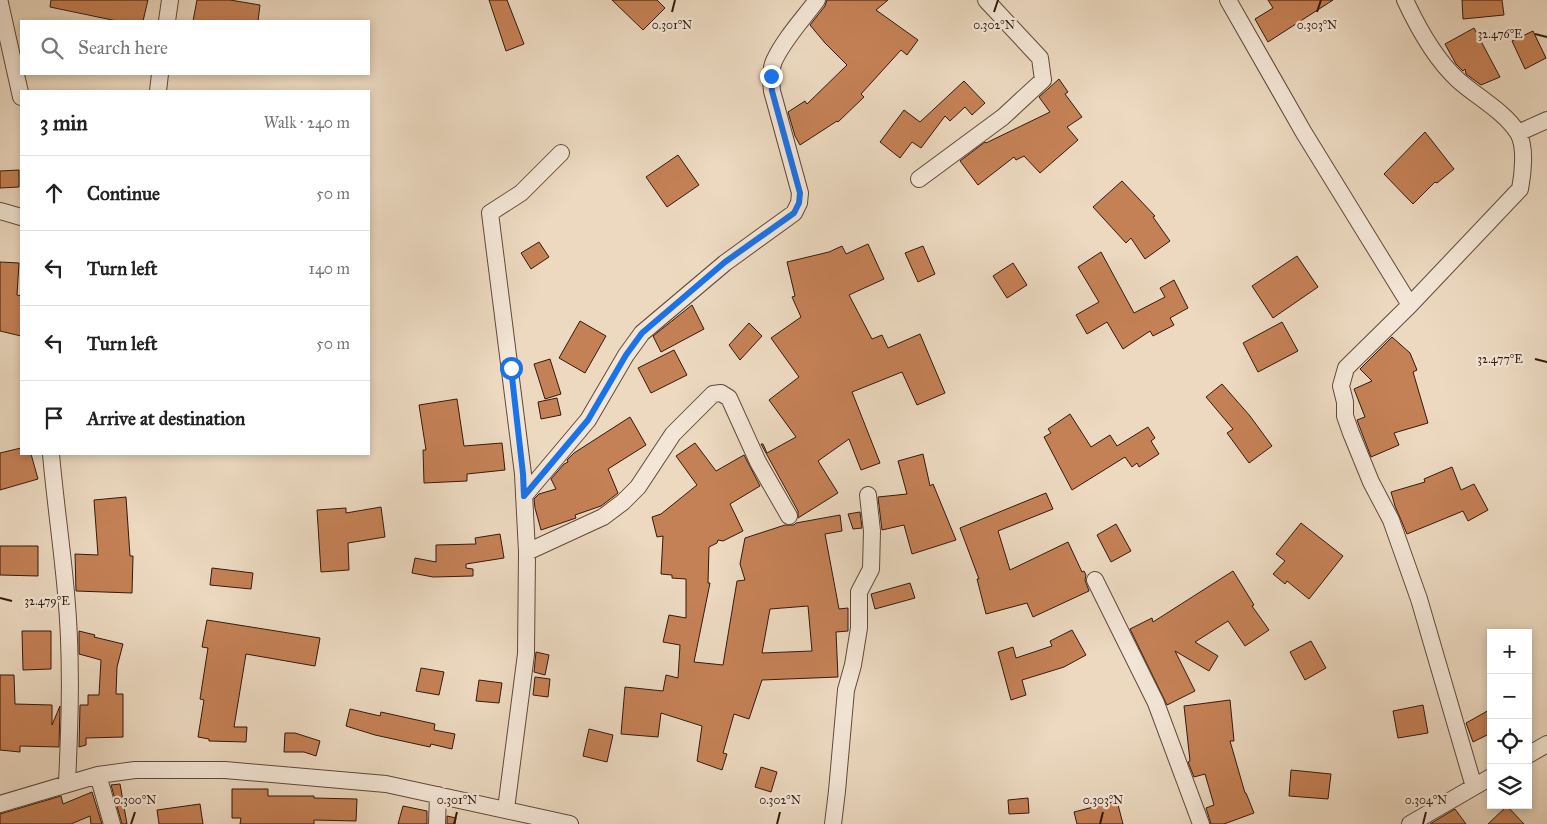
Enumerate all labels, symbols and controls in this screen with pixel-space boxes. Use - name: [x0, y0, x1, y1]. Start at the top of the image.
- text: 0.301°N: [652, 18, 692, 32]
- text: 0.302°N: [973, 18, 1015, 32]
- text: 0.303°N: [1297, 18, 1337, 32]
- search box: [20, 20, 370, 75]
- text: 32.476°E: [1477, 27, 1523, 41]
- icon: search: [38, 34, 66, 62]
- text: Search here: [78, 36, 168, 59]
- route end: [760, 65, 783, 88]
- text: 3 min: [40, 110, 88, 136]
- text: Walk · 240 m: [264, 113, 350, 132]
- icon: ahead: [40, 179, 68, 207]
- text: Continue: [87, 182, 160, 205]
- text: 50 m: [316, 184, 350, 203]
- icon: left: [40, 254, 68, 282]
- text: Turn left: [87, 257, 157, 280]
- text: 140 m: [309, 259, 350, 278]
- icon: left: [40, 329, 68, 357]
- text: Turn left: [87, 332, 157, 355]
- text: 50 m: [316, 334, 350, 353]
- text: 32.477°E: [1477, 352, 1523, 366]
- route start: [500, 357, 523, 380]
- icon: arrive: [40, 404, 68, 432]
- text: Arrive at destination: [87, 407, 245, 430]
- text: 32.479°E: [24, 594, 70, 608]
- map controls: [1487, 629, 1532, 809]
- button: +: [1487, 629, 1532, 674]
- button: −: [1487, 674, 1532, 719]
- button: locate: [1487, 719, 1532, 764]
- button: layers: [1487, 764, 1532, 809]
- text: 0.300°N: [114, 793, 156, 807]
- text: 0.301°N: [437, 793, 477, 807]
- text: 0.302°N: [759, 793, 801, 807]
- text: 0.303°N: [1083, 793, 1123, 807]
- text: 0.304°N: [1405, 793, 1447, 807]

